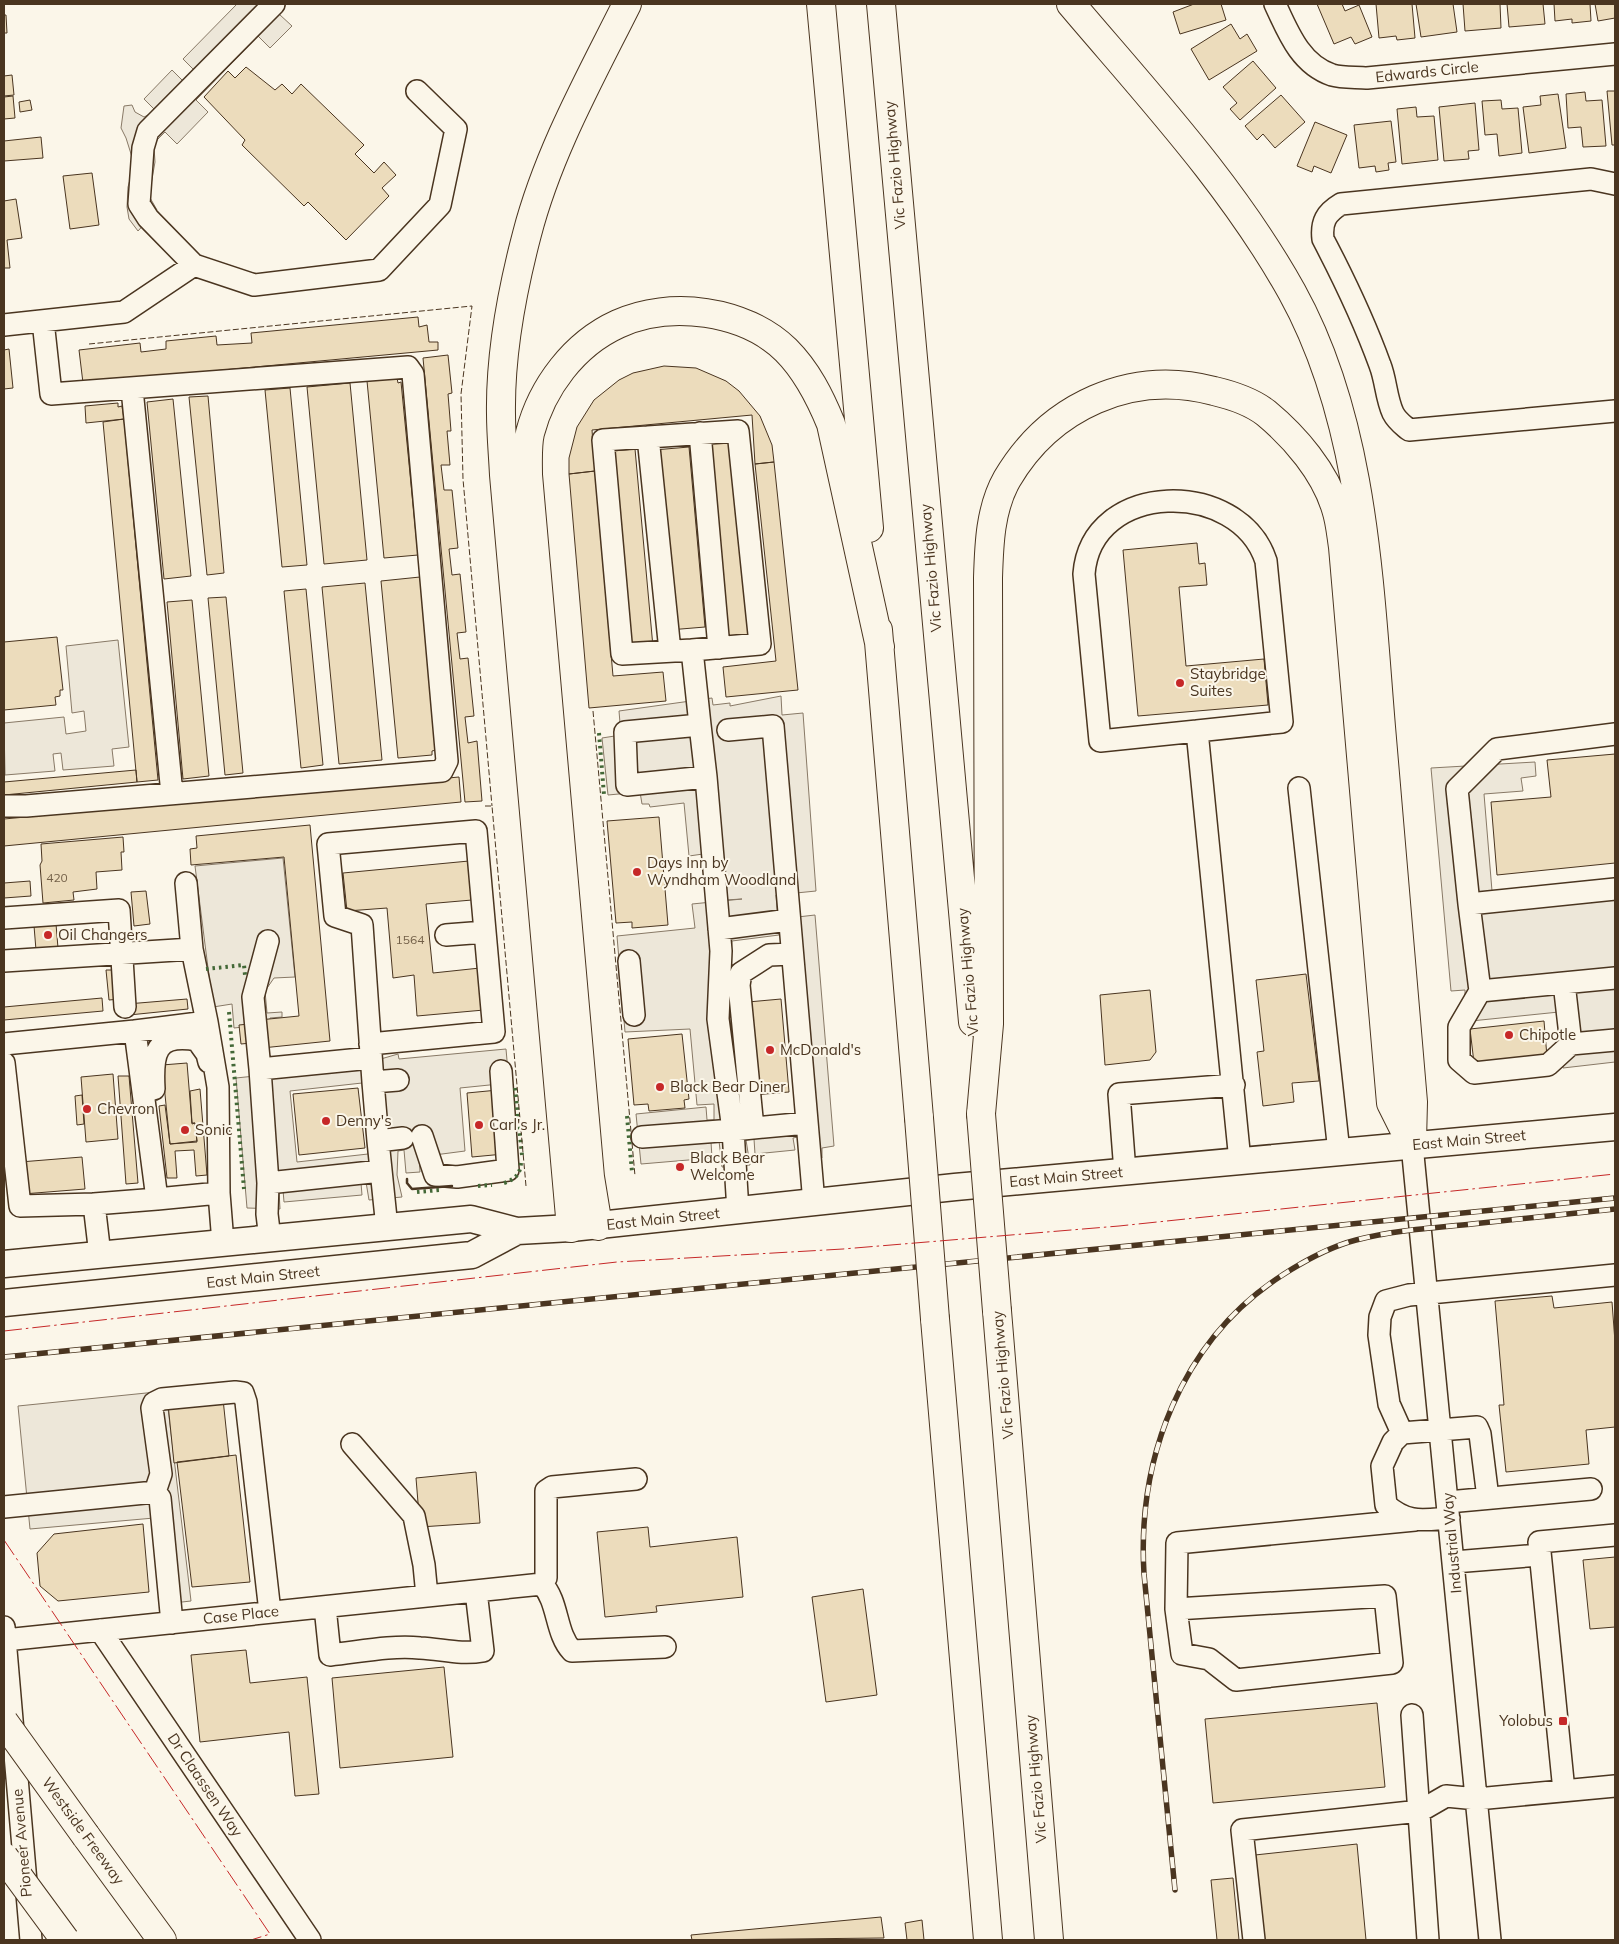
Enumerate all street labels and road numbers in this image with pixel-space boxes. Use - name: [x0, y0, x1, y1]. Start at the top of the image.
- street label: Edwards Circle: [1374, 57, 1480, 86]
- street label: Vic Fazio Highway: [879, 100, 910, 230]
- street label: Vic Fazio Highway: [915, 503, 946, 633]
- street label: Vic Fazio Highway: [952, 907, 983, 1037]
- street label: East Main Street: [1411, 1125, 1527, 1154]
- street label: East Main Street: [1008, 1162, 1124, 1191]
- street label: East Main Street: [605, 1203, 721, 1234]
- street label: East Main Street: [205, 1261, 321, 1292]
- street label: Vic Fazio Highway: [987, 1310, 1018, 1440]
- street label: Industrial Way: [1438, 1492, 1465, 1594]
- street label: Case Place: [202, 1601, 280, 1628]
- street label: Vic Fazio Highway: [1020, 1714, 1051, 1844]
- street label: Dr Claassen Way: [164, 1729, 247, 1840]
- street label: Westside Freeway: [38, 1773, 129, 1888]
- street label: Pioneer Avenue: [7, 1788, 36, 1898]

